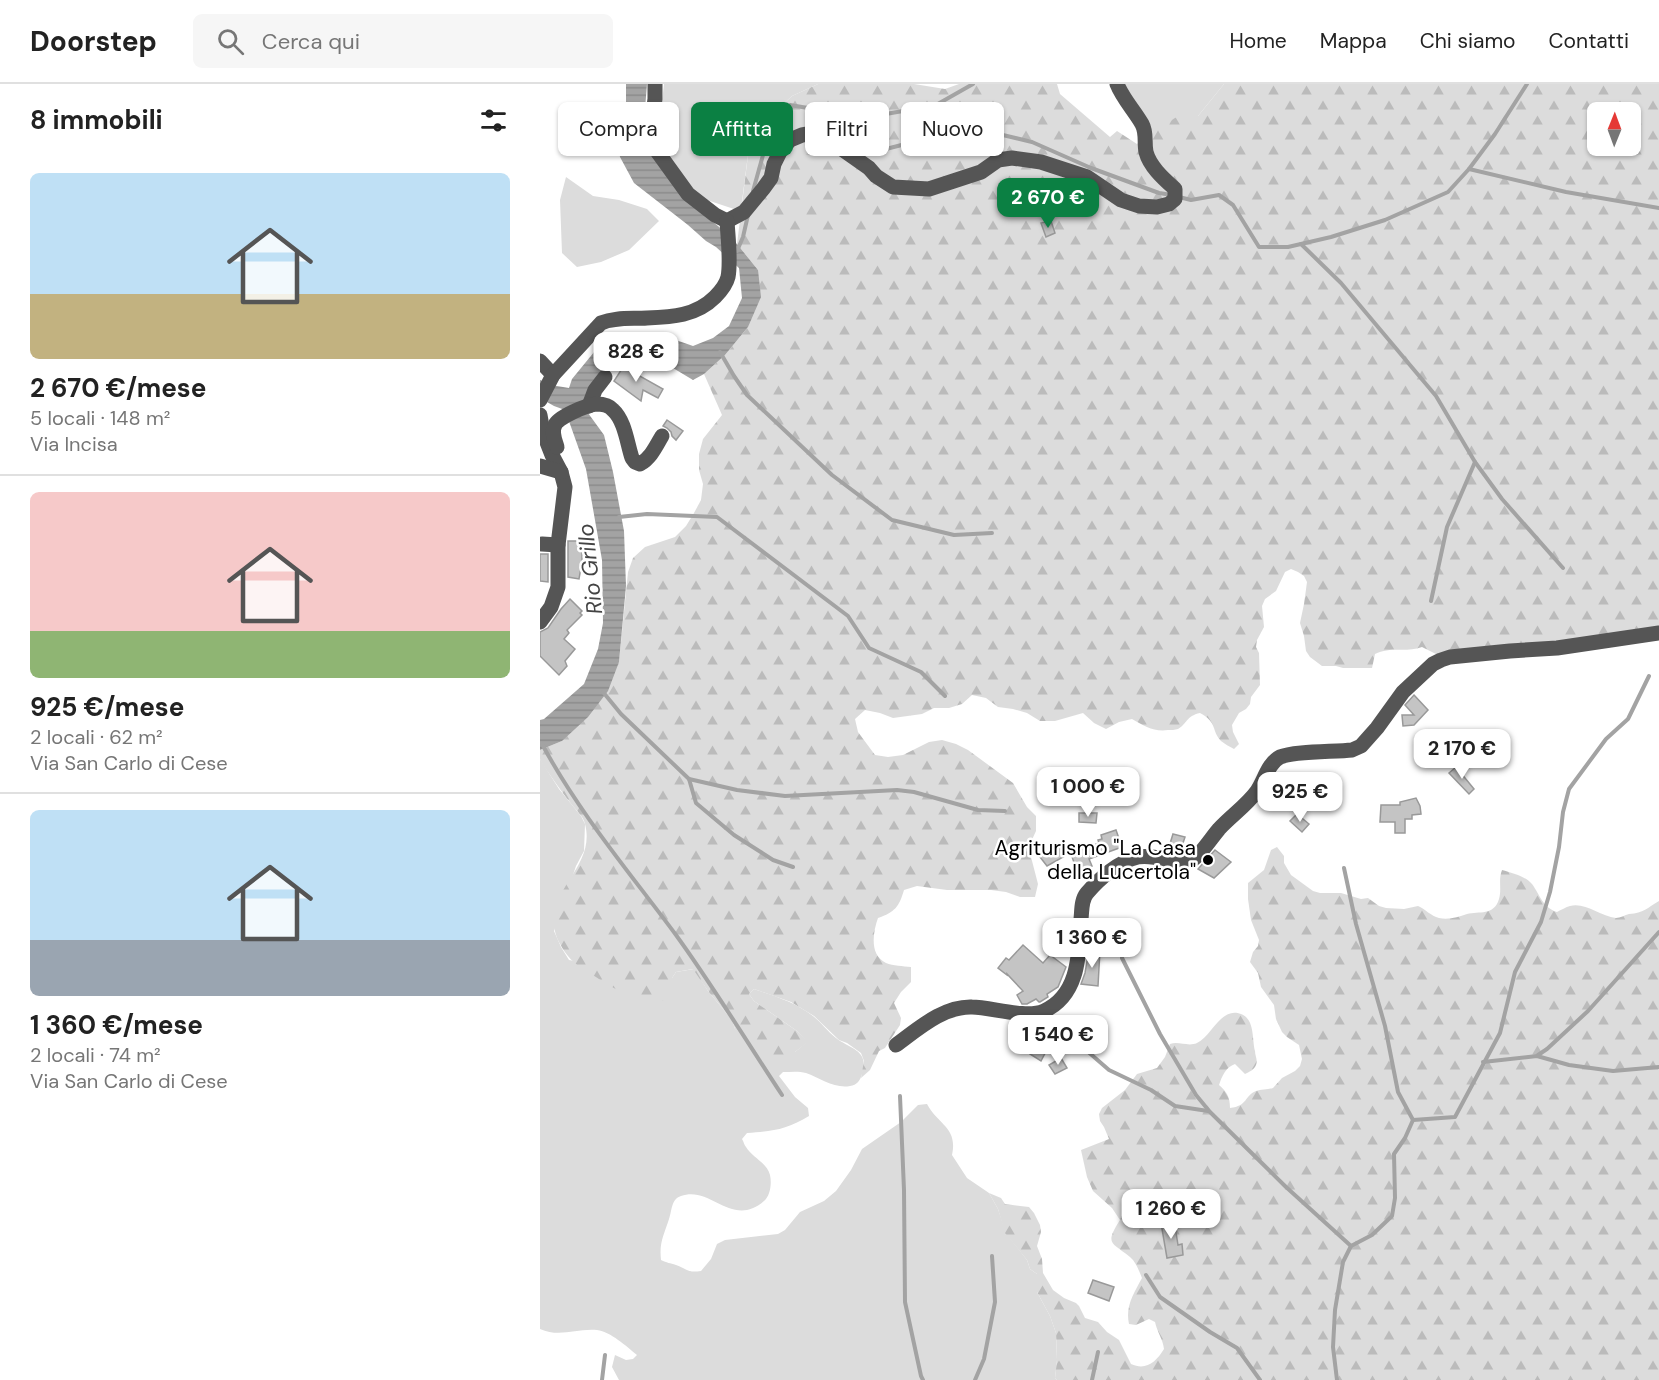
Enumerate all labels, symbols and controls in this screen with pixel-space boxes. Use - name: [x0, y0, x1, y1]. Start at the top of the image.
- search box: [193, 14, 613, 68]
- text: Doorstep: [30, 23, 157, 60]
- icon: search: [214, 25, 247, 58]
- text: Cerca qui: [262, 27, 360, 56]
- text: Home: [1229, 27, 1287, 55]
- text: Mappa: [1320, 27, 1387, 55]
- text: Chi siamo: [1420, 27, 1516, 55]
- text: Contatti: [1549, 27, 1629, 55]
- chip: Compra: [558, 102, 679, 156]
- chip: Affitta: [691, 102, 793, 156]
- chip: Filtri: [805, 102, 889, 156]
- chip: Nuovo: [901, 102, 1004, 156]
- north arrow: [1587, 102, 1641, 156]
- map controls: [1587, 102, 1641, 156]
- text: 8 immobili: [30, 103, 163, 137]
- icon: filters: [477, 104, 510, 137]
- pin: 2 670 €: [993, 178, 1103, 229]
- text: 2 670 €: [1011, 184, 1085, 210]
- icon: home: [216, 212, 324, 320]
- pin: 828 €: [594, 332, 678, 383]
- text: 828 €: [607, 338, 665, 364]
- text: 2 670 €/mese: [30, 371, 206, 405]
- text: 5 locali · 148 m²: [30, 405, 170, 431]
- text: Via Incisa: [30, 431, 118, 457]
- water label: Rio Grillo: [571, 522, 609, 616]
- icon: home: [216, 531, 324, 639]
- text: 925 €/mese: [30, 690, 184, 724]
- text: 2 locali · 62 m²: [30, 724, 163, 750]
- pin: 2 170 €: [1407, 729, 1517, 780]
- text: 2 170 €: [1428, 735, 1496, 761]
- text: Via San Carlo di Cese: [30, 750, 228, 776]
- pin: 1 000 €: [1033, 767, 1143, 818]
- pin: 925 €: [1258, 772, 1342, 823]
- text: 1 000 €: [1051, 773, 1125, 799]
- text: 925 €: [1271, 778, 1329, 804]
- place label: Agriturismo "La Casa della Lucertola": [995, 834, 1196, 886]
- icon: home: [216, 849, 324, 957]
- marker: Agriturismo "La Casa della Lucertola": [1201, 853, 1215, 867]
- pin: 1 360 €: [1037, 918, 1147, 969]
- text: 1 360 €: [1056, 924, 1128, 950]
- text: 1 360 €/mese: [30, 1008, 203, 1042]
- pin: 1 540 €: [1003, 1015, 1113, 1066]
- text: 1 540 €: [1022, 1021, 1094, 1047]
- text: 2 locali · 74 m²: [30, 1042, 161, 1068]
- text: Via San Carlo di Cese: [30, 1068, 228, 1094]
- pin: 1 260 €: [1116, 1189, 1226, 1240]
- text: 1 260 €: [1136, 1195, 1206, 1221]

